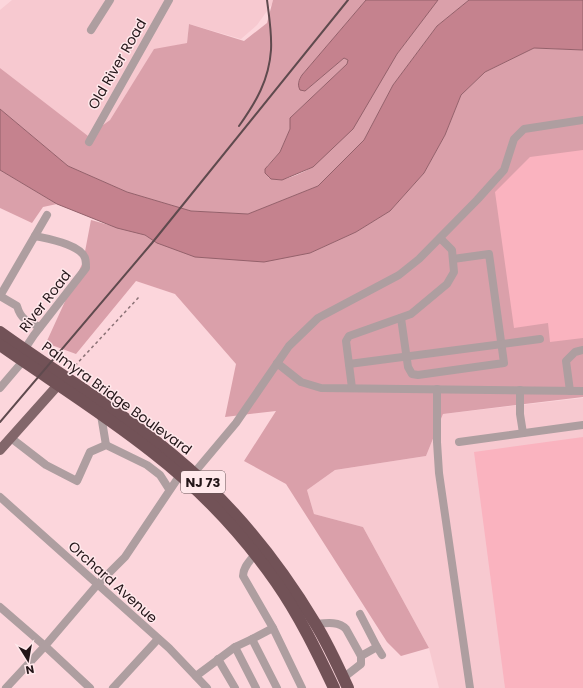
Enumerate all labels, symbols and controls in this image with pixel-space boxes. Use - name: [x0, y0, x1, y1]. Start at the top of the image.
- street label: Old River Road: [83, 15, 151, 113]
- street label: River Road: [14, 266, 76, 336]
- street label: Palmyra Bridge Boulevard: [38, 337, 196, 459]
- road number: NJ 73: [181, 471, 225, 493]
- street label: Orchard Avenue: [64, 536, 162, 628]
- north arrow: [8, 640, 48, 680]
- text: N: [24, 661, 35, 678]

